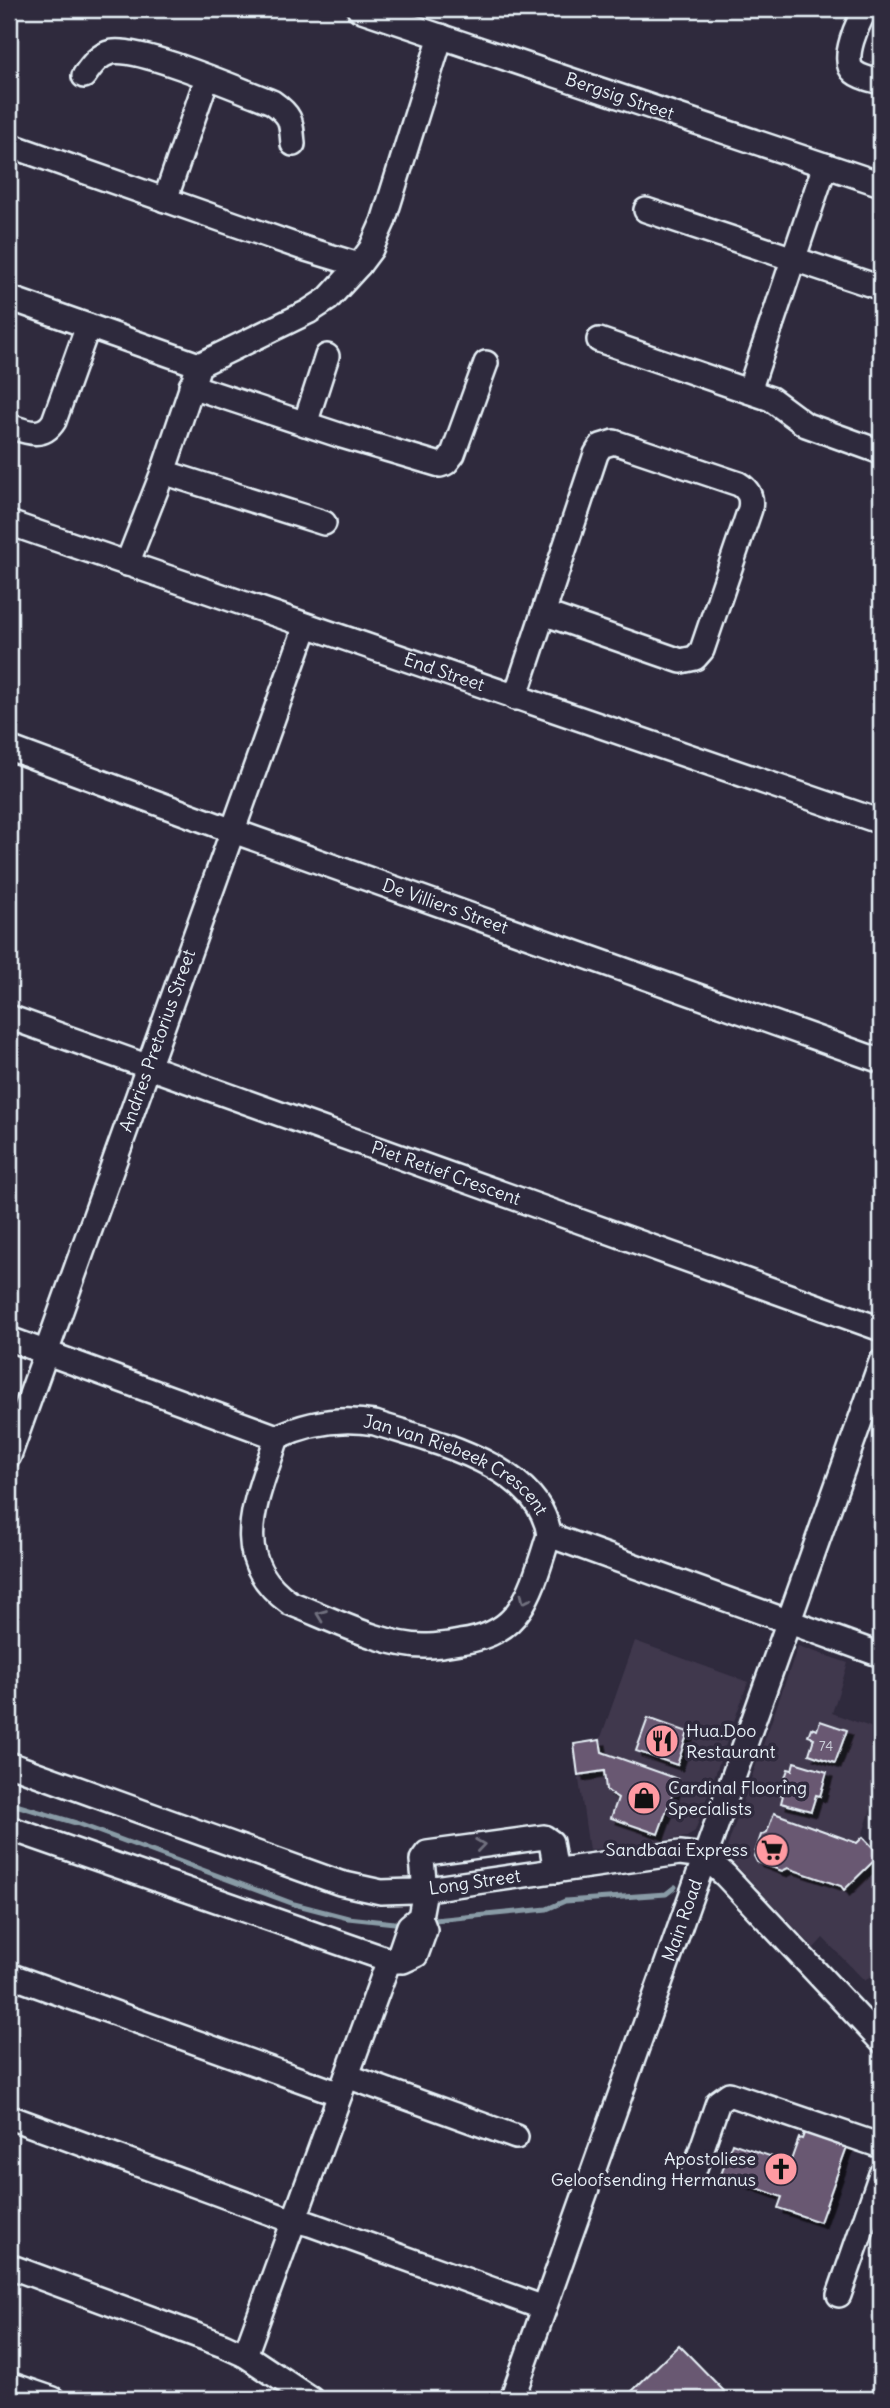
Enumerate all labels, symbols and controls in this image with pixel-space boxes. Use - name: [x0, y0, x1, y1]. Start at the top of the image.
- street label: Bergsig Street: [562, 67, 677, 125]
- street label: End Street: [401, 647, 488, 696]
- street label: De Villiers Street: [379, 873, 511, 939]
- street label: Andries Pretorius Street: [114, 946, 200, 1135]
- street label: Piet Retief Crescent: [368, 1136, 524, 1210]
- street label: Jan van Riebeek Crescent: [362, 1409, 553, 1519]
- one-way arrow: [519, 1592, 533, 1604]
- one-way arrow: [315, 1609, 327, 1623]
- place label: Hua.Doo Restaurant: [686, 1719, 775, 1763]
- restaurant icon: Hua.Doo Restaurant: [643, 1722, 681, 1760]
- house number: 74: [819, 1737, 833, 1755]
- place label: Cardinal Flooring Specialists: [668, 1776, 807, 1820]
- shop icon: Cardinal Flooring Specialists: [625, 1779, 663, 1817]
- supermarket icon: Sandbaai Express: [753, 1831, 791, 1869]
- one-way arrow: [474, 1838, 486, 1853]
- place label: Sandbaai Express: [606, 1838, 748, 1861]
- street label: Long Street: [427, 1864, 522, 1900]
- street label: Main Road: [657, 1876, 707, 1965]
- place label: Apostoliese Geloofsending Hermanus: [551, 2147, 756, 2191]
- church icon: Apostoliese Geloofsending Hermanus: [762, 2150, 800, 2188]

